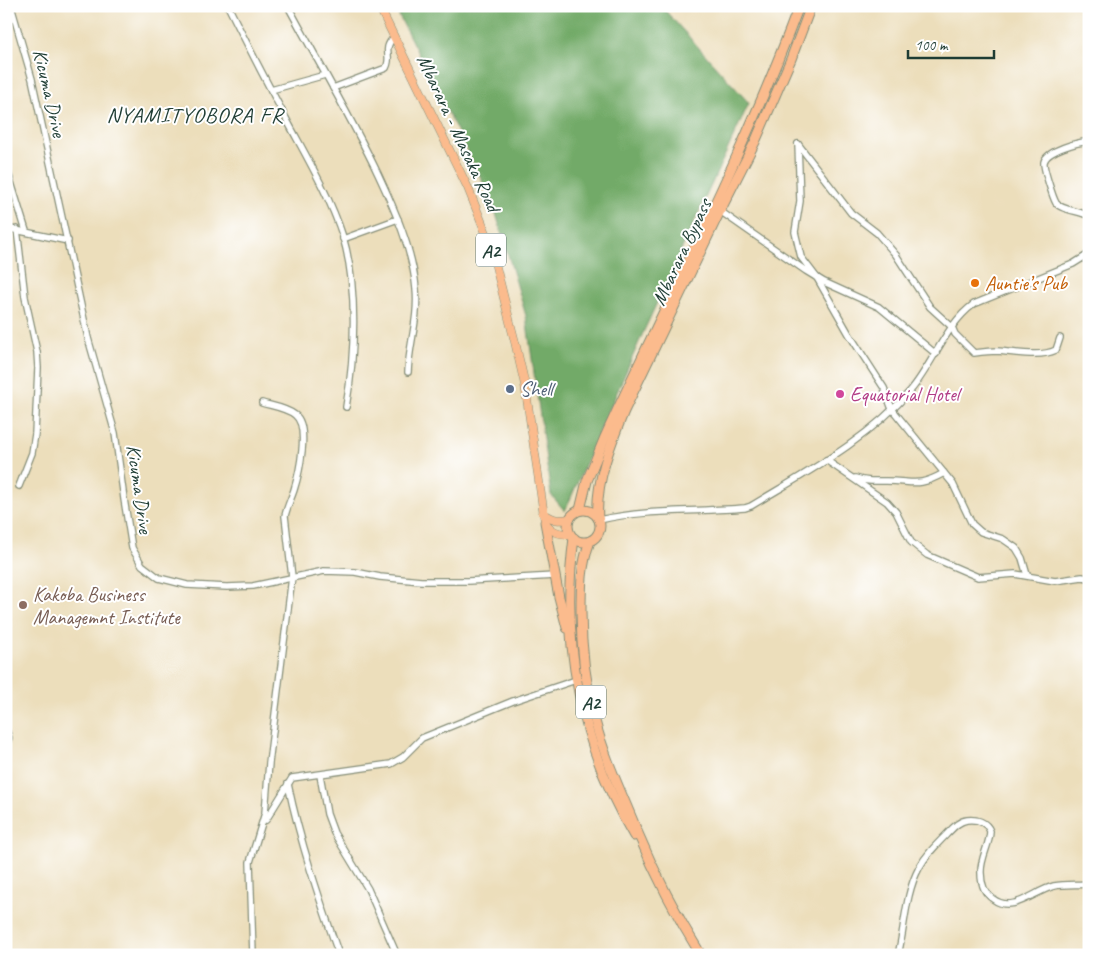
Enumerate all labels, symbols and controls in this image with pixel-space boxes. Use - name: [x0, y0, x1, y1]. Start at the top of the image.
- scale bar: [908, 28, 994, 60]
- text: 100 m: [915, 36, 949, 55]
- street label: Kicuma Drive: [27, 47, 72, 141]
- street label: Mbarara - Masaka Road: [411, 51, 507, 219]
- district label: NYAMITYOBORA FR: [107, 101, 286, 129]
- street label: Mbarara Bypass: [646, 193, 718, 309]
- road number: A2: [476, 234, 506, 266]
- place label: Auntie’s Pub: [985, 271, 1068, 296]
- marker: Auntie’s Pub: [969, 277, 981, 289]
- place label: Shell: [520, 377, 556, 402]
- place label: Equatorial Hotel: [850, 382, 963, 407]
- marker: Shell: [504, 383, 516, 395]
- marker: Equatorial Hotel: [834, 388, 846, 400]
- street label: Kicuma Drive: [121, 443, 158, 537]
- place label: Kakoba Business Managemnt Institute: [33, 582, 181, 630]
- marker: Kakoba Business Managemnt Institute: [17, 599, 29, 611]
- road number: A2: [576, 686, 606, 719]

